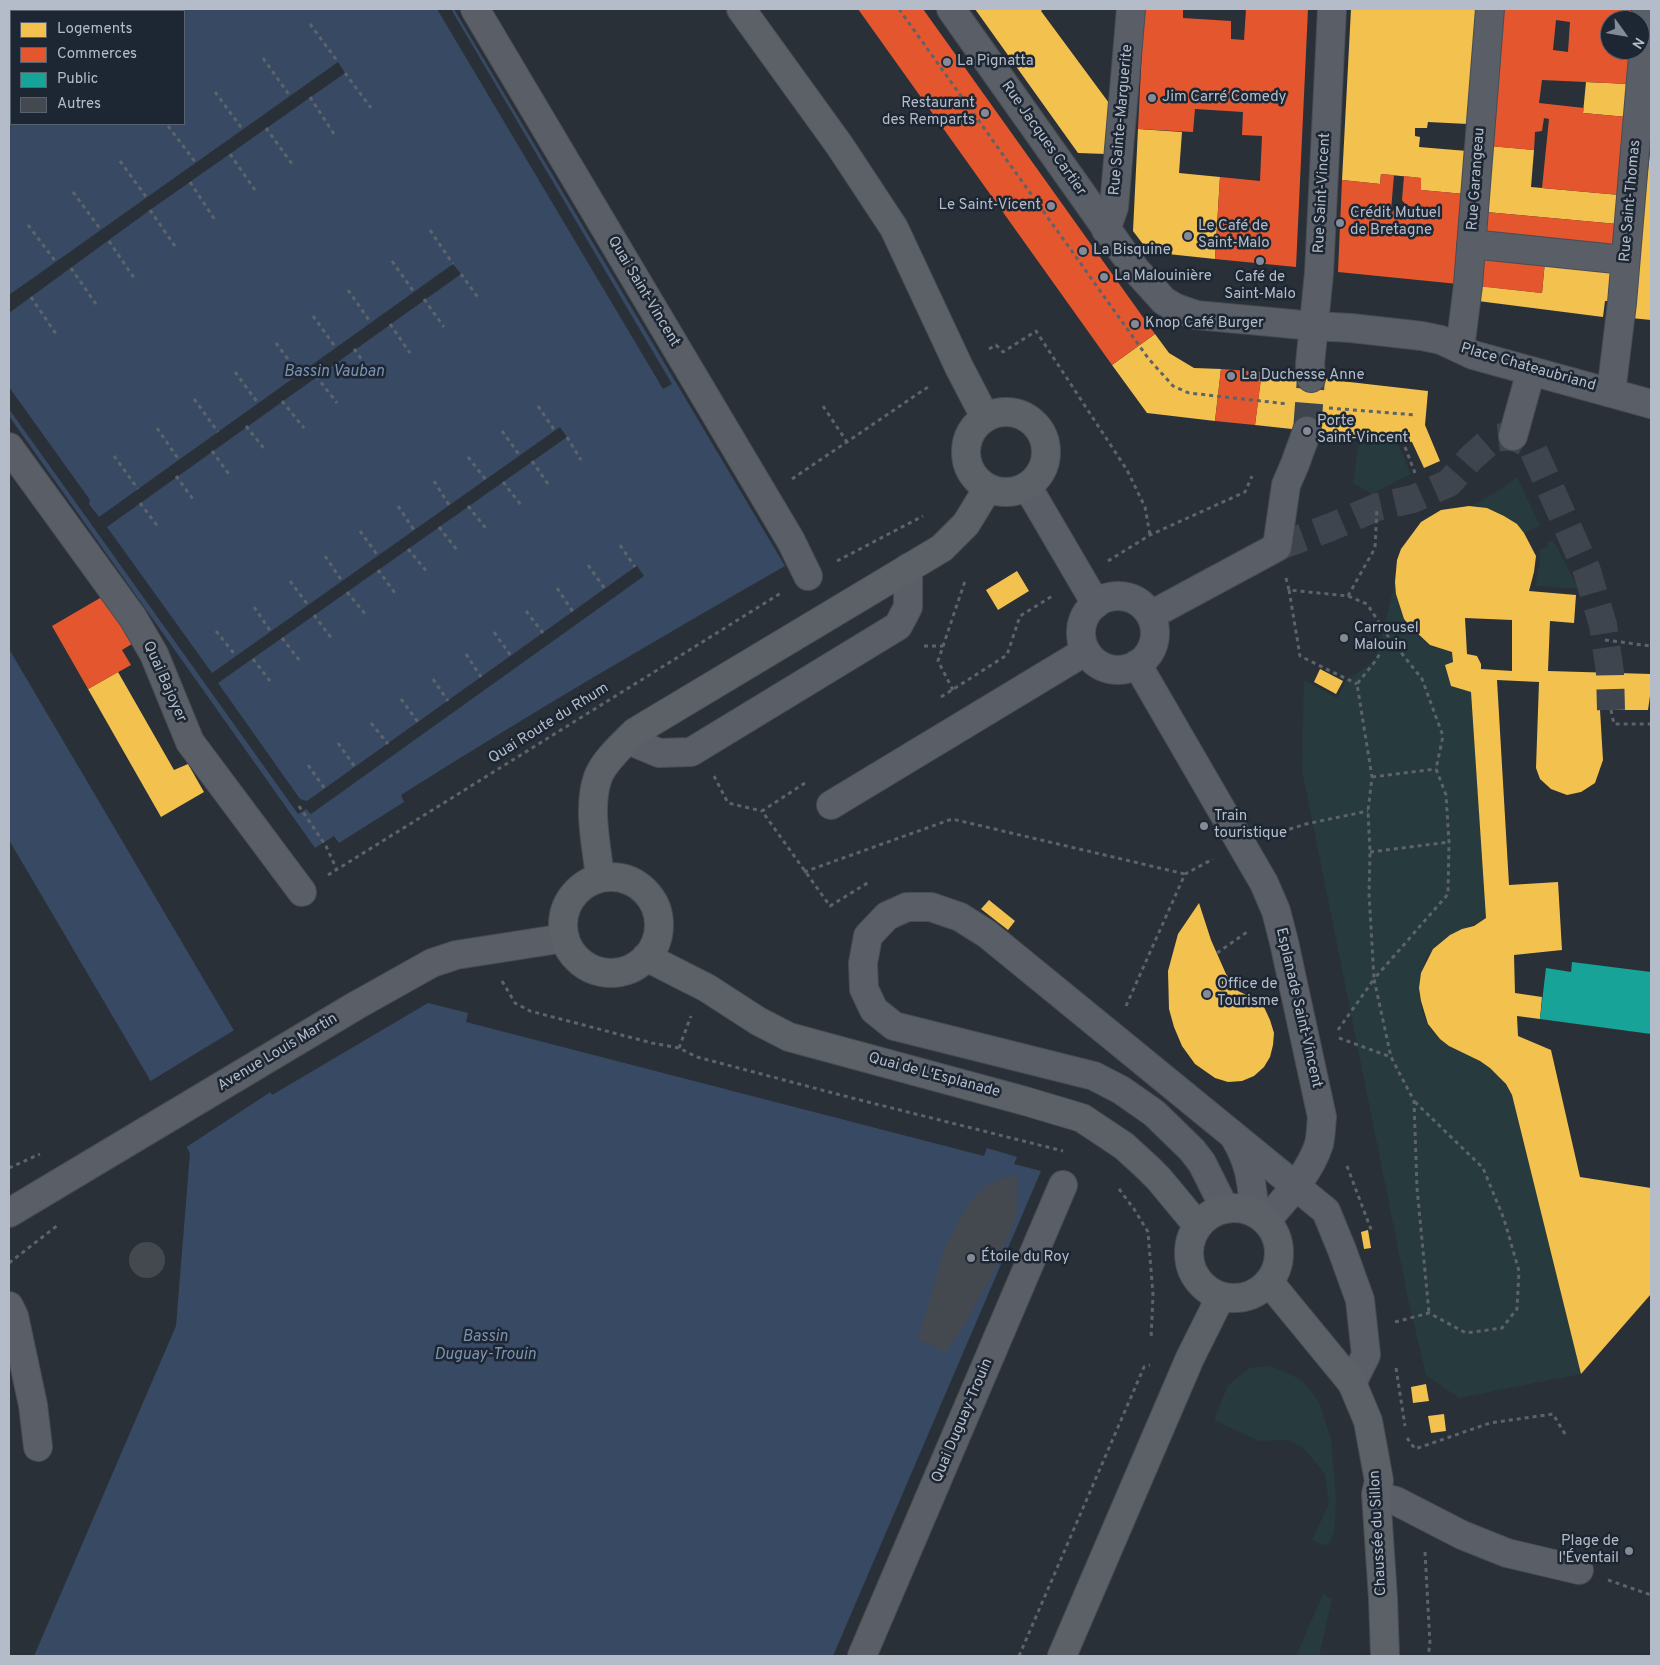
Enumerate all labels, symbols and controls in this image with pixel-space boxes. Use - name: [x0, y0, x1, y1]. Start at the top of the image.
- legend: [10, 10, 185, 125]
- north arrow: [1600, 10, 1650, 60]
- text: Logements: [57, 20, 133, 39]
- text: N: [1627, 34, 1647, 51]
- street label: Rue Sainte-Marguerite: [1106, 44, 1138, 196]
- text: Commerces: [57, 45, 137, 64]
- place label: La Pignatta: [957, 53, 1034, 71]
- marker: La Pignatta: [941, 56, 953, 68]
- text: Public: [57, 70, 98, 89]
- street label: Rue Jacques Cartier: [997, 78, 1089, 200]
- place label: Jim Carré Comedy: [1162, 89, 1287, 107]
- marker: Jim Carré Comedy: [1146, 92, 1158, 104]
- text: Autres: [57, 95, 101, 114]
- place label: Restaurant des Remparts: [882, 95, 975, 130]
- marker: Restaurant des Remparts: [979, 107, 991, 119]
- street label: Rue Garangeau: [1464, 127, 1490, 231]
- street label: Rue Saint-Vincent: [1311, 132, 1335, 254]
- street label: Rue Saint-Thomas: [1617, 139, 1645, 263]
- place label: Le Saint-Vicent: [939, 197, 1041, 215]
- marker: Le Saint-Vicent: [1045, 200, 1057, 212]
- place label: Crédit Mutuel de Bretagne: [1350, 205, 1441, 240]
- marker: Crédit Mutuel de Bretagne: [1334, 217, 1346, 229]
- place label: Le Café de Saint-Malo: [1198, 218, 1270, 253]
- marker: Le Café de Saint-Malo: [1182, 230, 1194, 242]
- street label: Quai Saint-Vincent: [603, 233, 683, 351]
- place label: La Bisquine: [1093, 242, 1171, 260]
- marker: La Bisquine: [1077, 245, 1089, 257]
- marker: Café de Saint-Malo: [1254, 255, 1266, 267]
- place label: La Malouinière: [1114, 268, 1212, 286]
- place label: Café de Saint-Malo: [1224, 269, 1296, 304]
- marker: La Malouinière: [1098, 271, 1110, 283]
- place label: Knop Café Burger: [1145, 315, 1264, 333]
- marker: Knop Café Burger: [1129, 318, 1141, 330]
- street label: Place Chateaubriand: [1458, 340, 1598, 396]
- water label: Bassin Vauban: [284, 363, 384, 383]
- place label: La Duchesse Anne: [1241, 367, 1365, 385]
- marker: La Duchesse Anne: [1225, 370, 1237, 382]
- place label: Porte Saint-Vincent: [1317, 413, 1408, 448]
- marker: Porte Saint-Vincent: [1301, 425, 1313, 437]
- place label: Carrousel Malouin: [1354, 620, 1419, 655]
- marker: Carrousel Malouin: [1338, 632, 1350, 644]
- street label: Quai Bajoyer: [138, 639, 190, 725]
- street label: Quai Route du Rhum: [486, 680, 612, 768]
- place label: Train touristique: [1214, 808, 1287, 843]
- marker: Train touristique: [1198, 820, 1210, 832]
- street label: Esplanade Saint-Vincent: [1271, 926, 1325, 1090]
- place label: Office de Tourisme: [1217, 976, 1279, 1011]
- marker: Office de Tourisme: [1201, 988, 1213, 1000]
- street label: Avenue Louis Martin: [215, 1010, 341, 1096]
- street label: Quai de L'Esplanade: [866, 1050, 1002, 1102]
- place label: Étoile du Roy: [981, 1249, 1069, 1267]
- marker: Étoile du Roy: [965, 1252, 977, 1264]
- water label: Bassin Duguay-Trouin: [434, 1328, 536, 1366]
- street label: Quai Duguay-Trouin: [929, 1356, 997, 1486]
- street label: Chaussée du Sillon: [1367, 1470, 1391, 1596]
- place label: Plage de l'Éventail: [1558, 1533, 1619, 1568]
- marker: Plage de l'Éventail: [1623, 1545, 1635, 1557]

